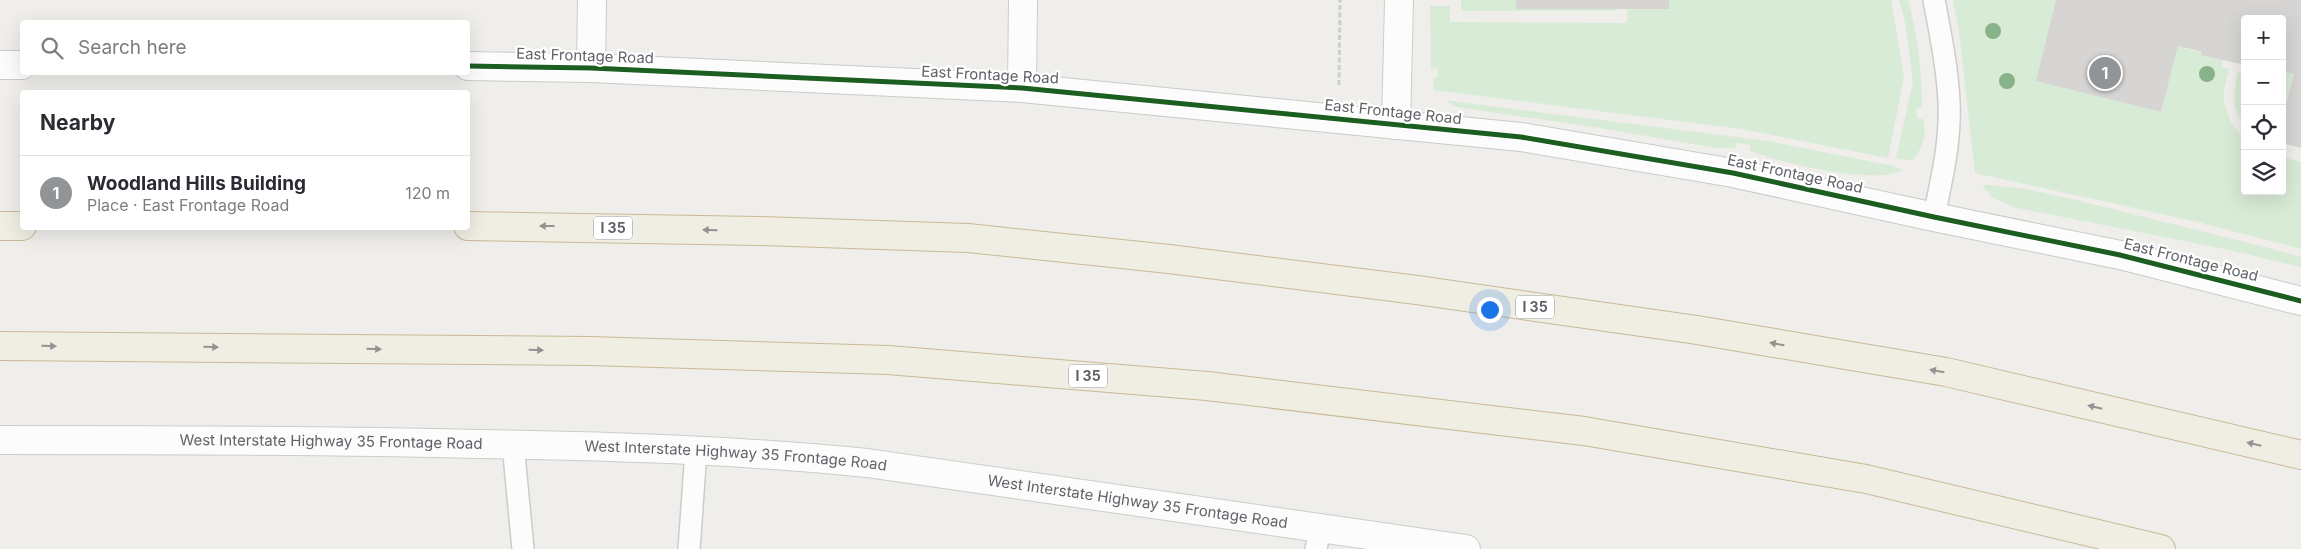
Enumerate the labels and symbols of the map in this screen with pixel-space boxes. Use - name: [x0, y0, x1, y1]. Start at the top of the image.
- street label: East Frontage Road: [516, 44, 654, 67]
- pin: 1: [2089, 54, 2121, 92]
- street label: East Frontage Road: [921, 61, 1059, 88]
- street label: East Frontage Road: [1323, 95, 1463, 128]
- street label: East Frontage Road: [1726, 150, 1865, 197]
- road number: I 35: [594, 217, 632, 240]
- one-way arrow: [539, 222, 555, 230]
- one-way arrow: [702, 225, 718, 233]
- street label: East Frontage Road: [2122, 234, 2260, 285]
- road number: I 35: [1516, 296, 1554, 318]
- your location: [1477, 297, 1503, 323]
- one-way arrow: [1768, 339, 1784, 347]
- one-way arrow: [41, 342, 57, 350]
- one-way arrow: [203, 344, 219, 352]
- one-way arrow: [366, 345, 382, 353]
- one-way arrow: [528, 346, 544, 354]
- road number: I 35: [1069, 364, 1107, 388]
- one-way arrow: [1928, 366, 1944, 374]
- one-way arrow: [2088, 403, 2103, 411]
- street label: West Interstate Highway 35 Frontage Road: [179, 430, 483, 453]
- street label: West Interstate Highway 35 Frontage Road: [584, 436, 888, 475]
- one-way arrow: [2246, 440, 2261, 448]
- street label: West Interstate Highway 35 Frontage Road: [986, 470, 1289, 532]

